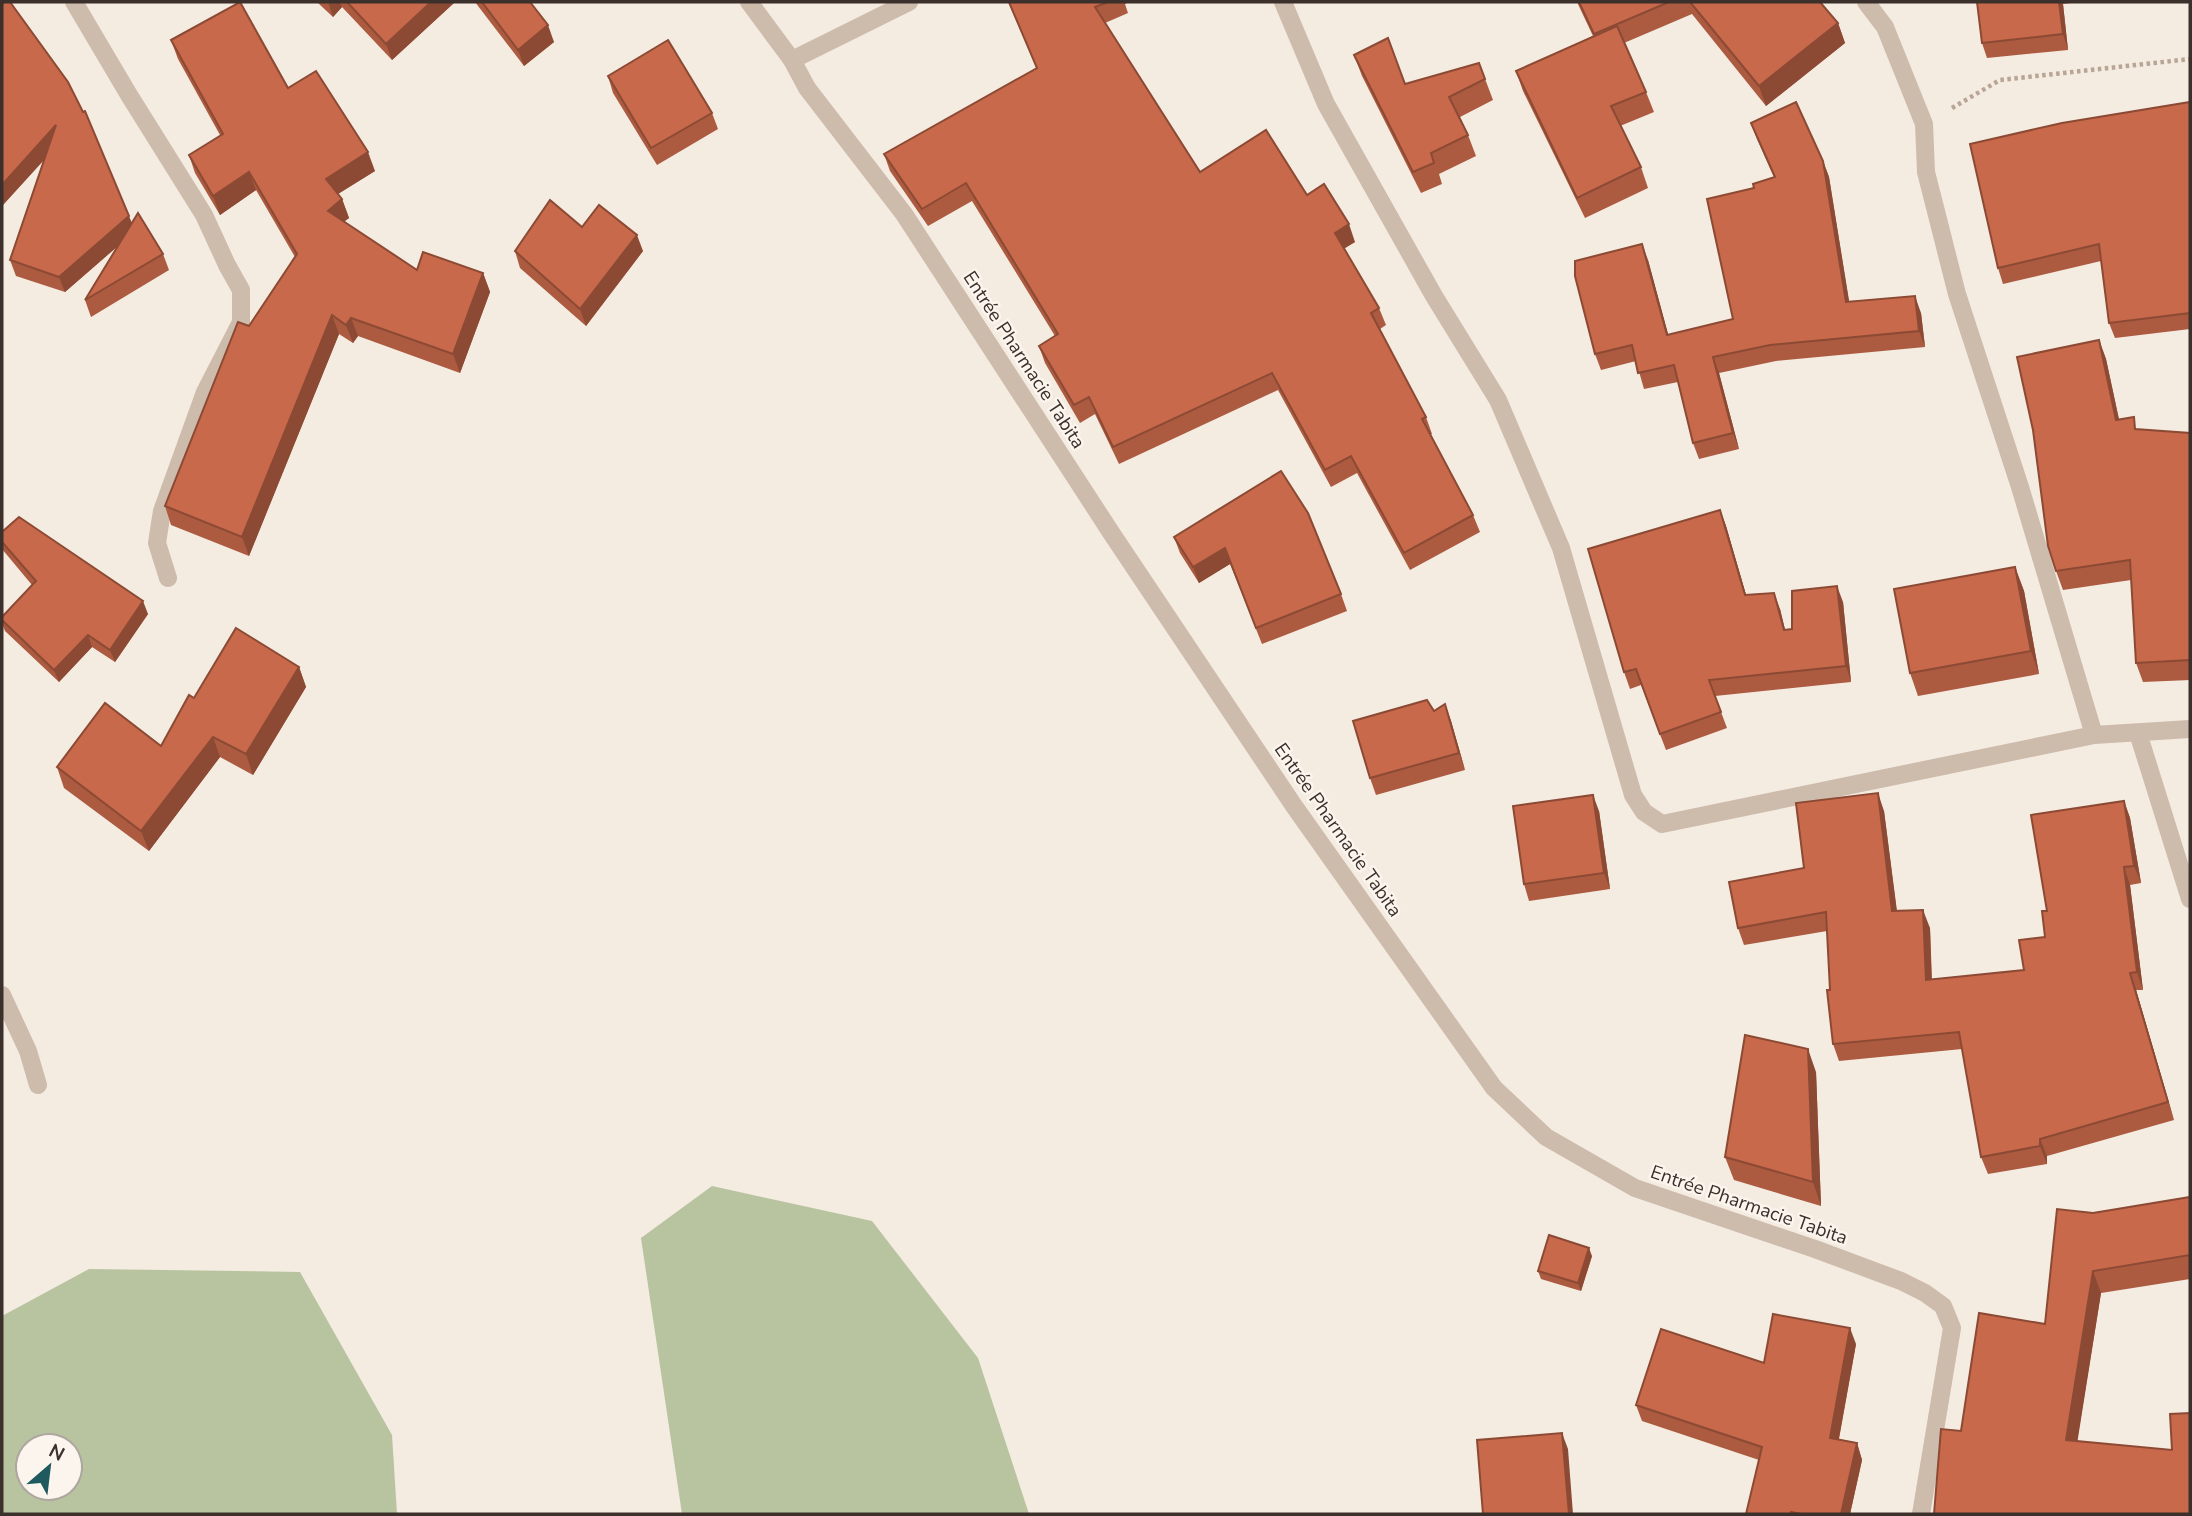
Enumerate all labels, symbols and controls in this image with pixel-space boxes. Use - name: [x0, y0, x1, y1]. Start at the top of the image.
- street label: Entrée Pharmacie Tabita: [957, 266, 1091, 454]
- street label: Entrée Pharmacie Tabita: [1268, 738, 1408, 922]
- street label: Entrée Pharmacie Tabita: [1647, 1159, 1851, 1251]
- north arrow: [14, 1432, 84, 1502]
- text: N: [44, 1438, 69, 1468]

